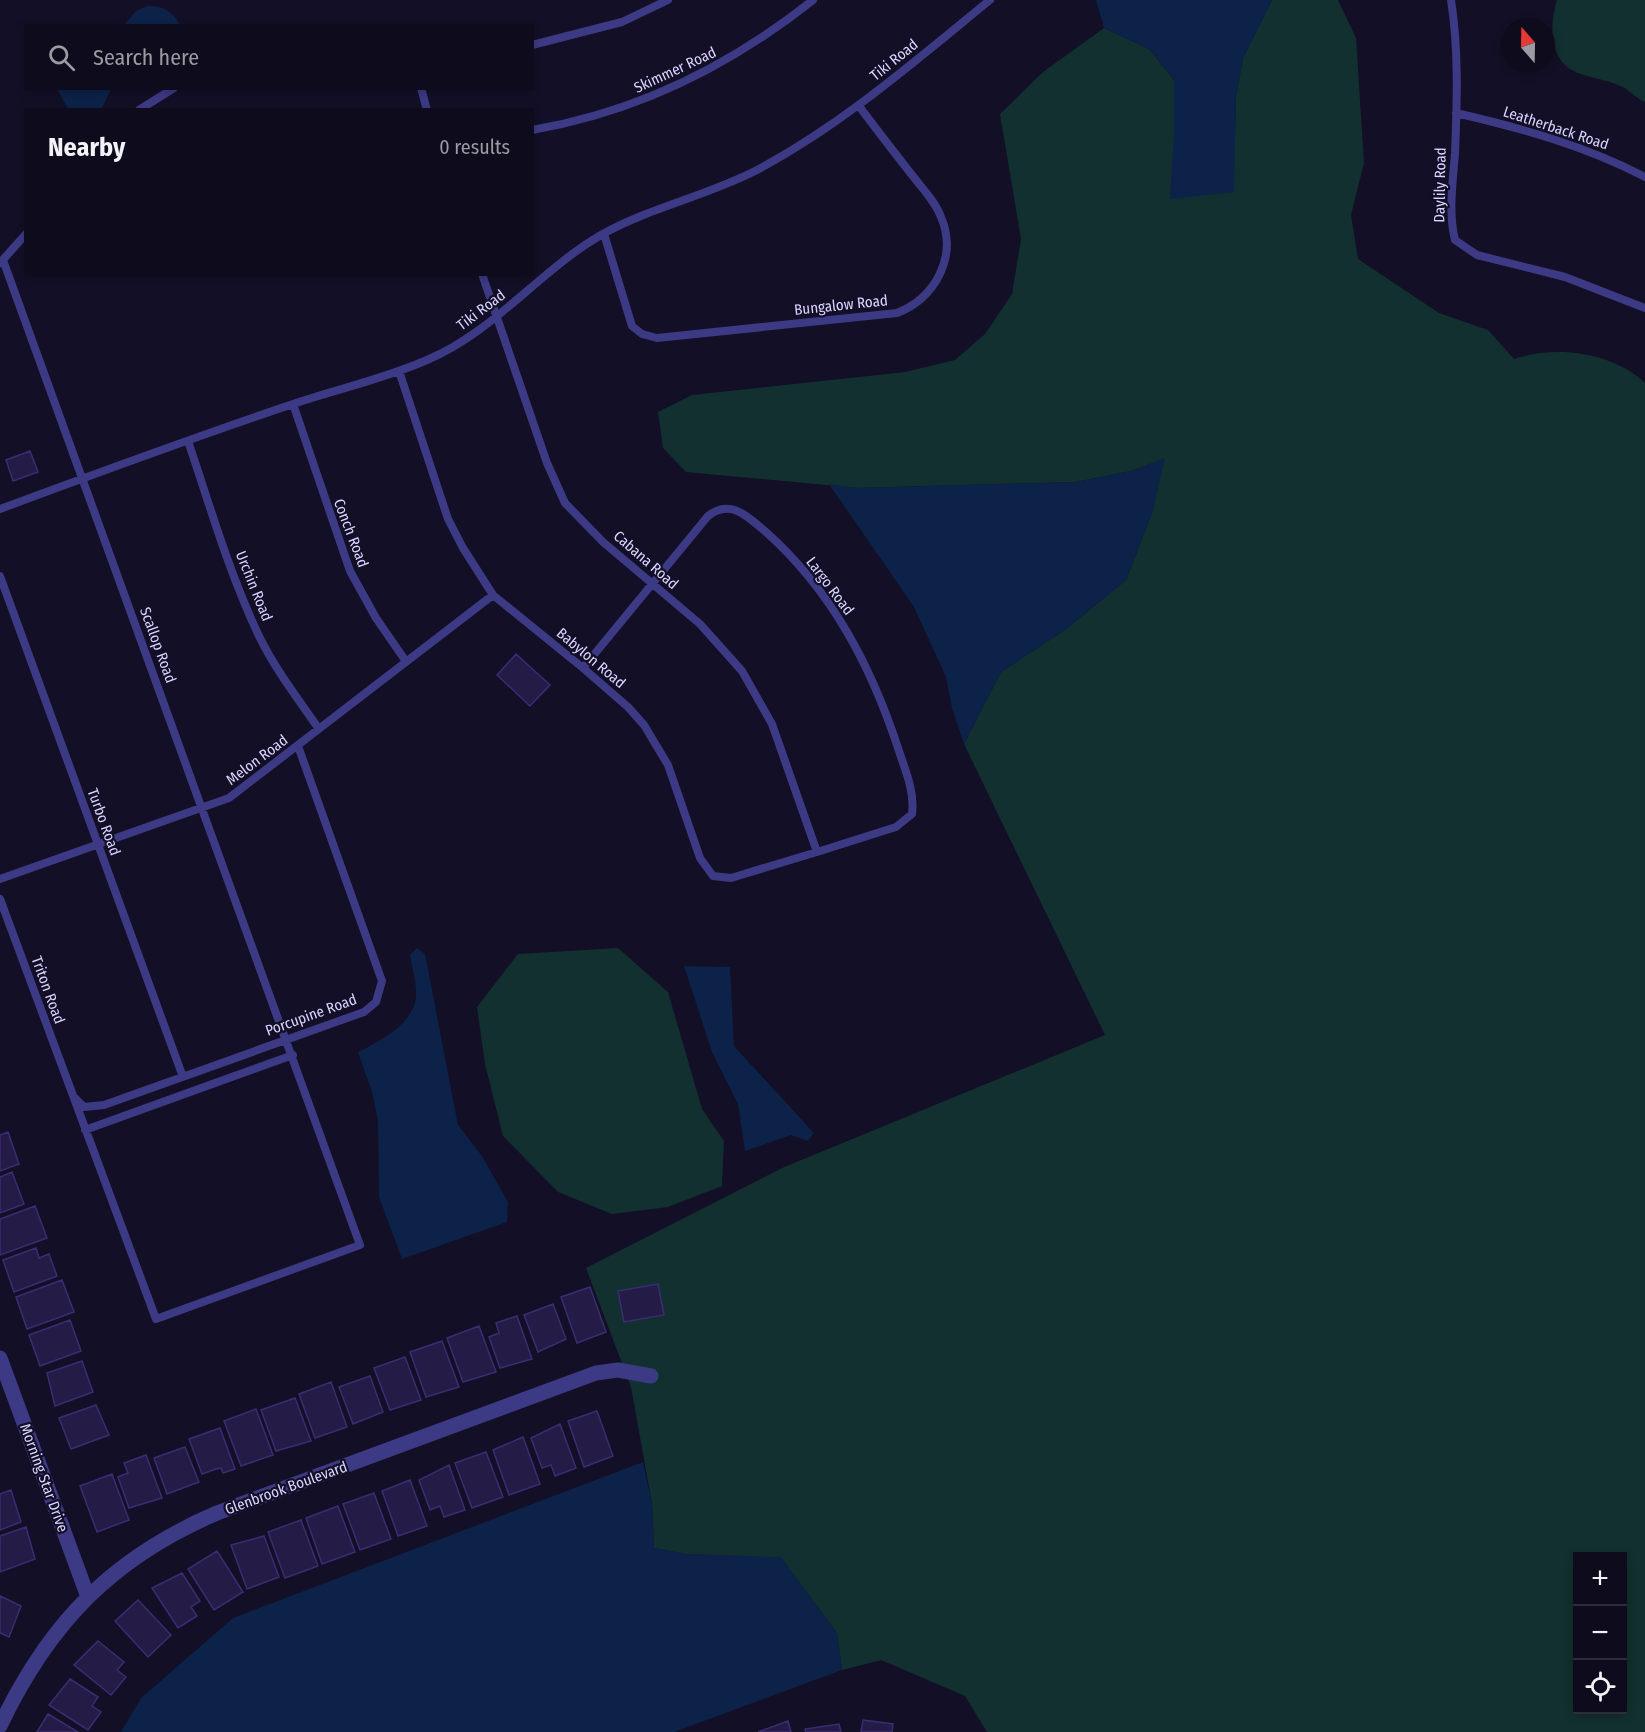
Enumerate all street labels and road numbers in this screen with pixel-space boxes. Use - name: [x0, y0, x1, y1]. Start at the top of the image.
- street label: Tiki Road: [867, 35, 921, 85]
- street label: Skimmer Road: [631, 43, 719, 97]
- street label: Leatherback Road: [1501, 103, 1611, 153]
- street label: Daylily Road: [1430, 147, 1450, 223]
- street label: Tiki Road: [453, 286, 509, 334]
- street label: Bungalow Road: [793, 291, 889, 319]
- street label: Conch Road: [330, 496, 372, 570]
- street label: Cabana Road: [610, 527, 682, 593]
- street label: Urchin Road: [232, 548, 276, 624]
- street label: Largo Road: [802, 553, 858, 619]
- street label: Scallop Road: [136, 605, 180, 685]
- street label: Babylon Road: [553, 624, 629, 692]
- street label: Melon Road: [223, 731, 291, 789]
- street label: Turbo Road: [84, 786, 124, 858]
- street label: Triton Road: [27, 954, 69, 1026]
- street label: Porcupine Road: [263, 990, 359, 1040]
- street label: Morning Star Drive: [16, 1421, 72, 1535]
- street label: Glenbrook Boulevard: [222, 1458, 350, 1518]

